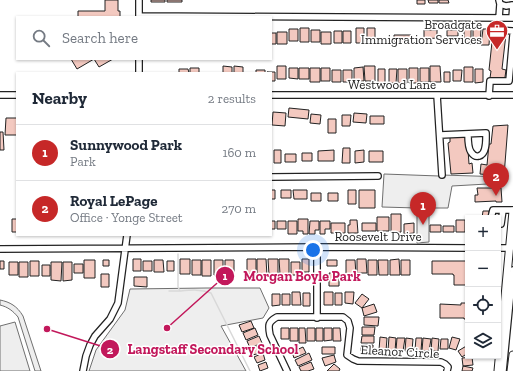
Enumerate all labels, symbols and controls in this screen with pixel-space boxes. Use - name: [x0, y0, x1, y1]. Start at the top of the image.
- search box: [16, 16, 272, 60]
- place label: Broadgate Immigration Services: [361, 17, 482, 47]
- office icon: Broadgate Immigration Services: [484, 18, 510, 51]
- icon: search: [30, 27, 52, 49]
- text: Search here: [62, 29, 138, 47]
- street label: Westwood Lane: [348, 77, 436, 92]
- text: Nearby: [32, 88, 87, 108]
- text: 2 results: [208, 91, 256, 106]
- text: Sunnywood Park: [70, 136, 182, 154]
- text: 1: [42, 145, 48, 160]
- text: 160 m: [222, 145, 256, 160]
- text: Park: [70, 154, 96, 169]
- pin: 2: [483, 163, 509, 196]
- text: Royal LePage: [70, 192, 157, 210]
- pin: 1: [410, 192, 436, 225]
- text: 2: [42, 201, 48, 216]
- text: 270 m: [222, 201, 256, 216]
- text: Office · Yonge Street: [70, 210, 183, 225]
- map controls: [465, 215, 501, 359]
- button: +: [465, 215, 501, 251]
- street label: Roosevelt Drive: [334, 229, 422, 244]
- your location: [303, 240, 323, 260]
- button: −: [465, 251, 501, 287]
- callout: Morgan Boyle Park: [215, 263, 369, 289]
- text: Morgan Boyle Park: [243, 268, 361, 285]
- text: 1: [223, 269, 228, 283]
- button: locate: [465, 287, 501, 323]
- button: layers: [465, 323, 501, 359]
- callout: Langstaff Secondary School: [100, 336, 307, 362]
- text: Langstaff Secondary School: [128, 341, 298, 358]
- street label: Eleanor Circle: [360, 342, 440, 361]
- text: 2: [107, 343, 114, 357]

